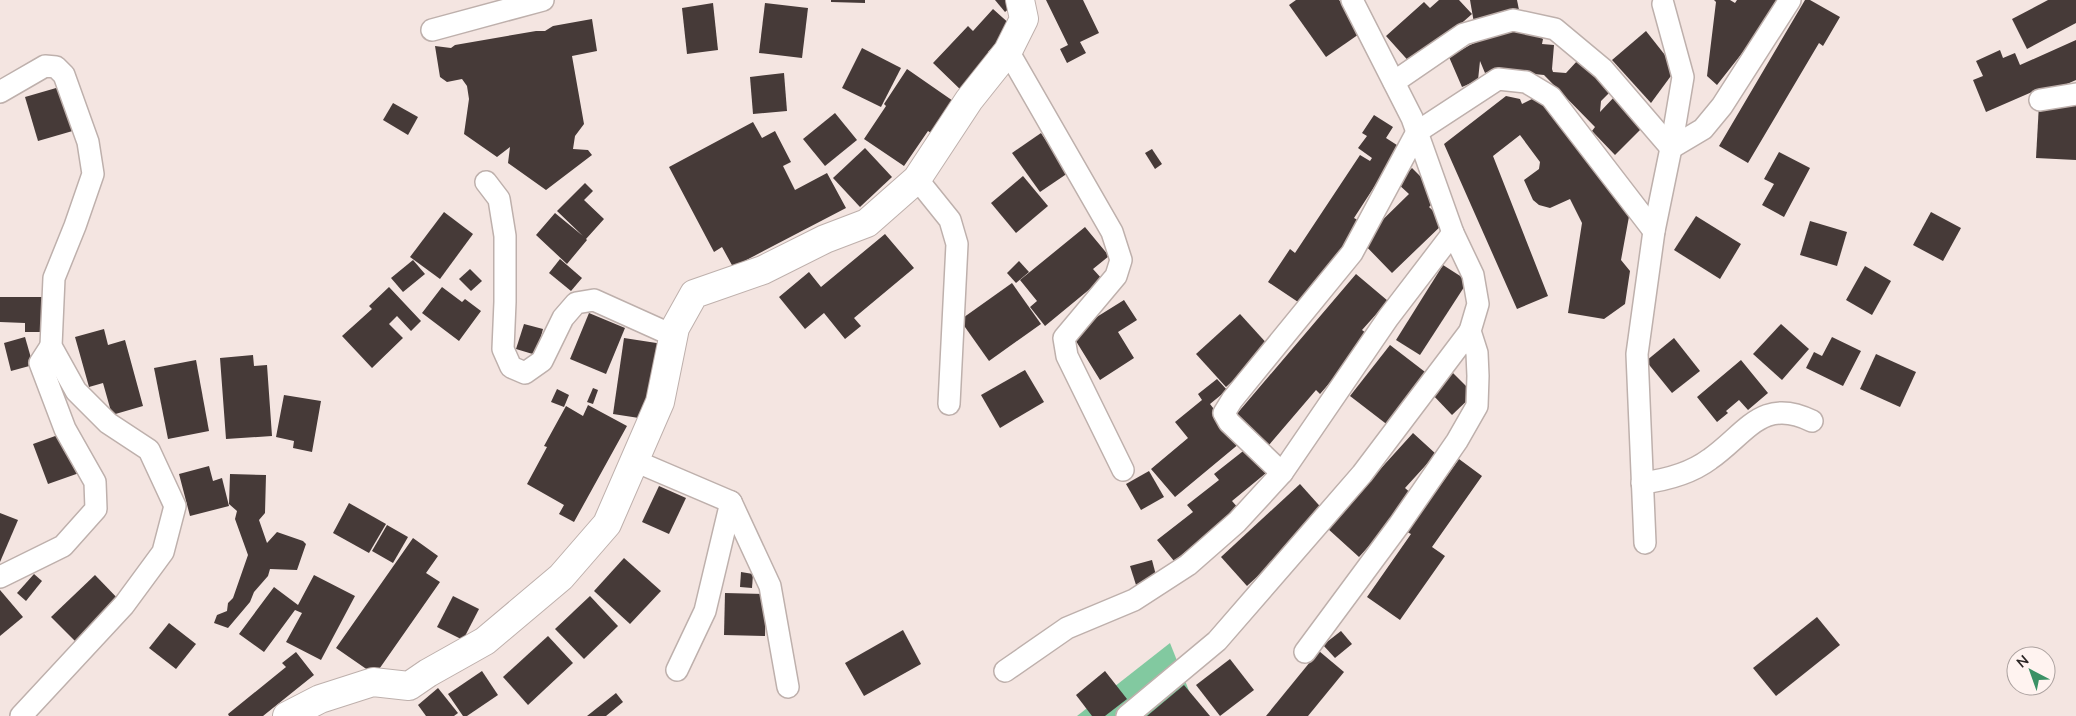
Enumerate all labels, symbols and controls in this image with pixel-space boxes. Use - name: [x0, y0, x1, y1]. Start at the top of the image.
- north arrow: [2006, 646, 2056, 696]
- text: N: [2013, 651, 2032, 671]

